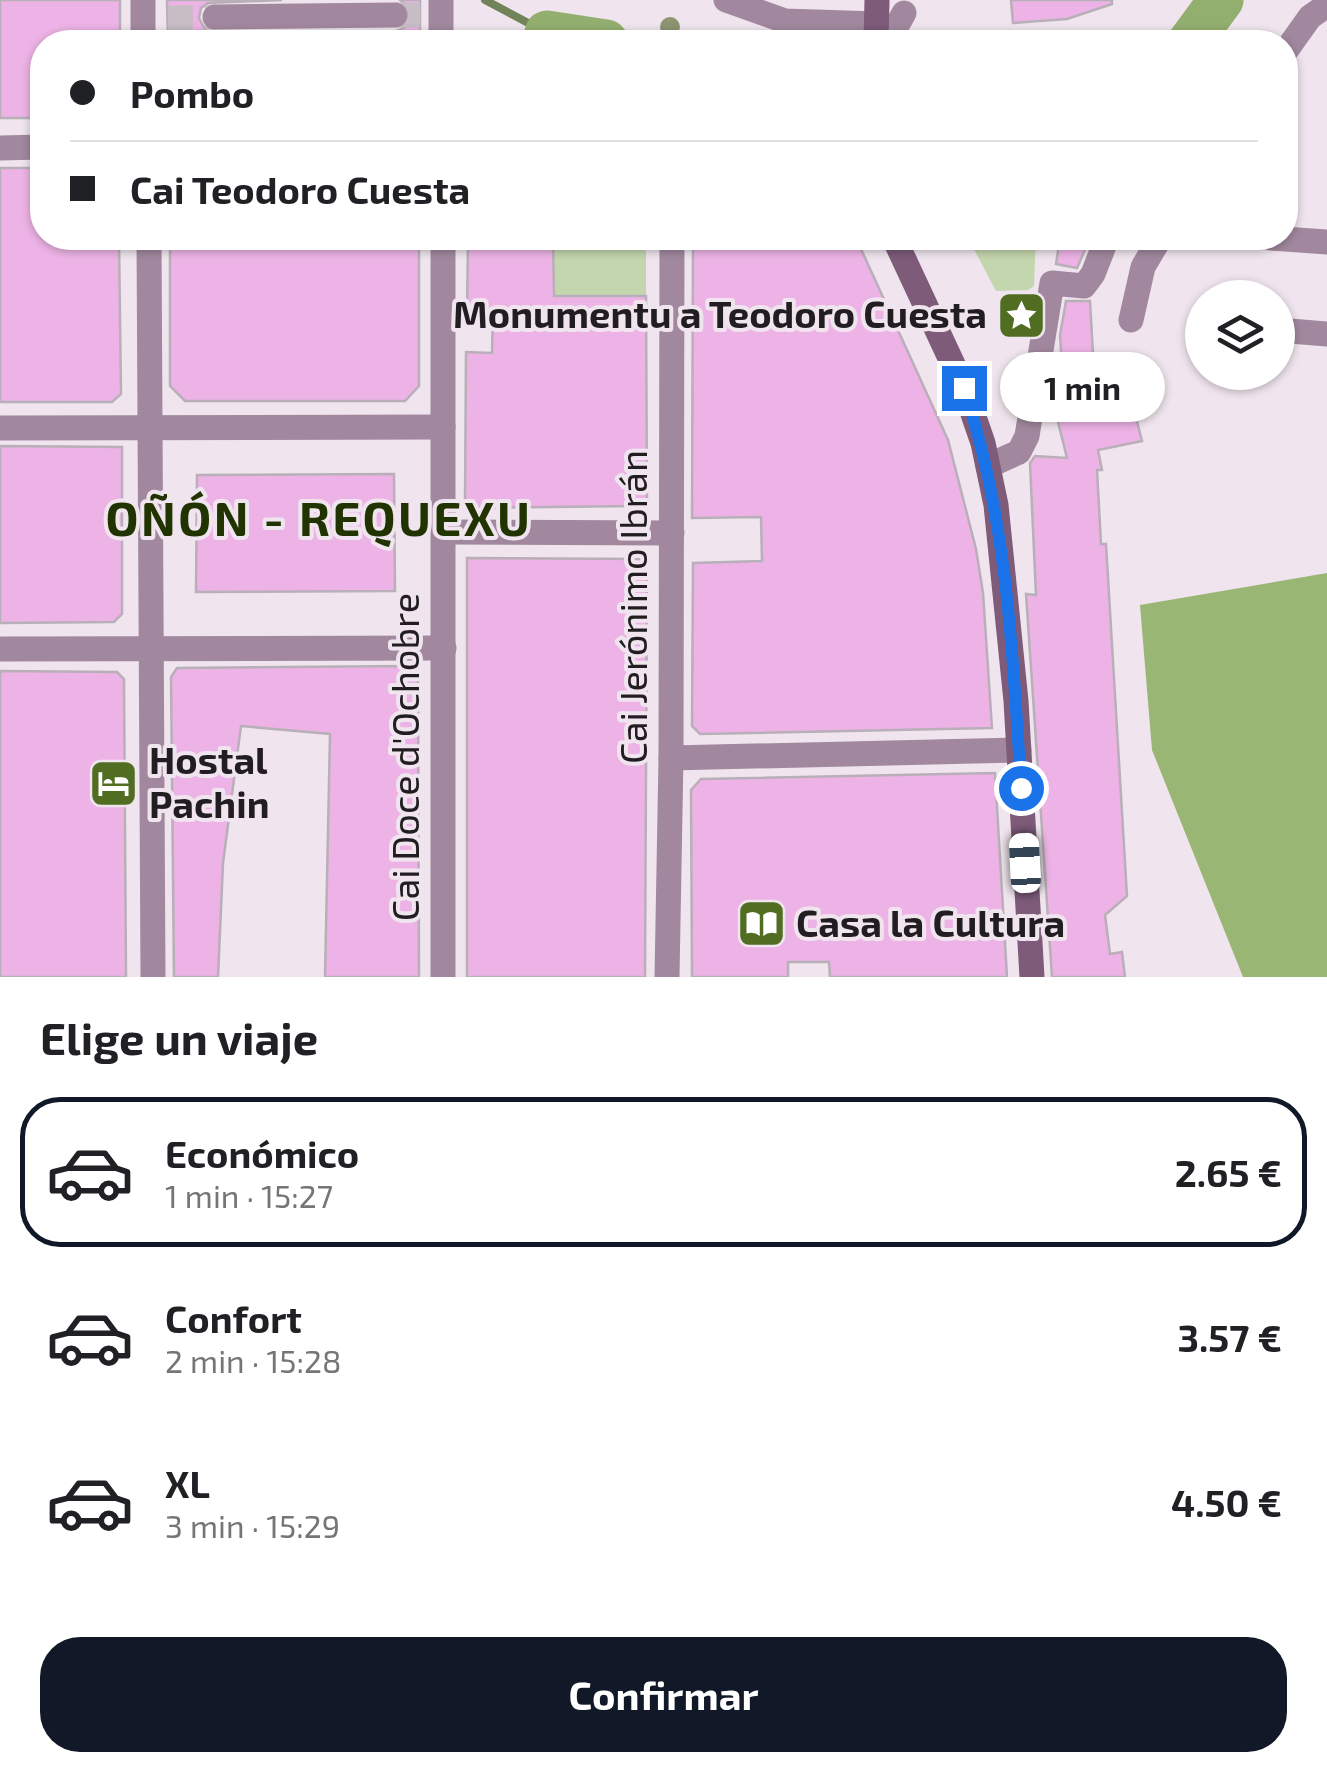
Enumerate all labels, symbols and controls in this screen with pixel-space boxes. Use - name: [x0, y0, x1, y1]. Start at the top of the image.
- text: Pombo: [130, 70, 254, 116]
- text: Cai Teodoro Cuesta: [130, 166, 470, 212]
- map controls: [1185, 280, 1295, 390]
- button: layers: [1185, 280, 1295, 390]
- place icon: Monumentu a Teodoro Cuesta: [996, 289, 1048, 341]
- place label: Monumentu a Teodoro Cuesta: [453, 290, 987, 336]
- callout: 1 min: [999, 353, 1164, 423]
- route end: [942, 366, 987, 411]
- text: 1 min: [1044, 368, 1121, 406]
- street label: Cai Jerónimo Ibrán: [609, 450, 655, 764]
- district label: OÑÓN - REQUEXU: [106, 488, 533, 548]
- street label: Cai Doce d'Ochobre: [381, 593, 427, 921]
- place label: Hostal Pachin: [149, 736, 269, 826]
- hotel icon: Hostal Pachin: [88, 757, 140, 809]
- route start: [999, 766, 1044, 811]
- car: [1008, 832, 1042, 894]
- library icon: Casa la Cultura: [735, 898, 787, 950]
- place label: Casa la Cultura: [796, 899, 1065, 945]
- text: Elige un viaje: [40, 1010, 318, 1064]
- icon: car: [45, 1127, 135, 1217]
- text: Económico: [165, 1130, 359, 1176]
- text: 2.65 €: [1175, 1149, 1282, 1195]
- text: 1 min · 15:27: [165, 1176, 333, 1214]
- icon: car: [45, 1292, 135, 1382]
- text: Confort: [165, 1295, 302, 1341]
- text: 3.57 €: [1178, 1314, 1282, 1360]
- text: 2 min · 15:28: [165, 1341, 341, 1379]
- icon: car: [45, 1457, 135, 1547]
- text: XL: [165, 1460, 210, 1506]
- text: 4.50 €: [1171, 1479, 1282, 1525]
- text: 3 min · 15:29: [165, 1506, 340, 1544]
- button: Confirmar: [40, 1637, 1287, 1752]

